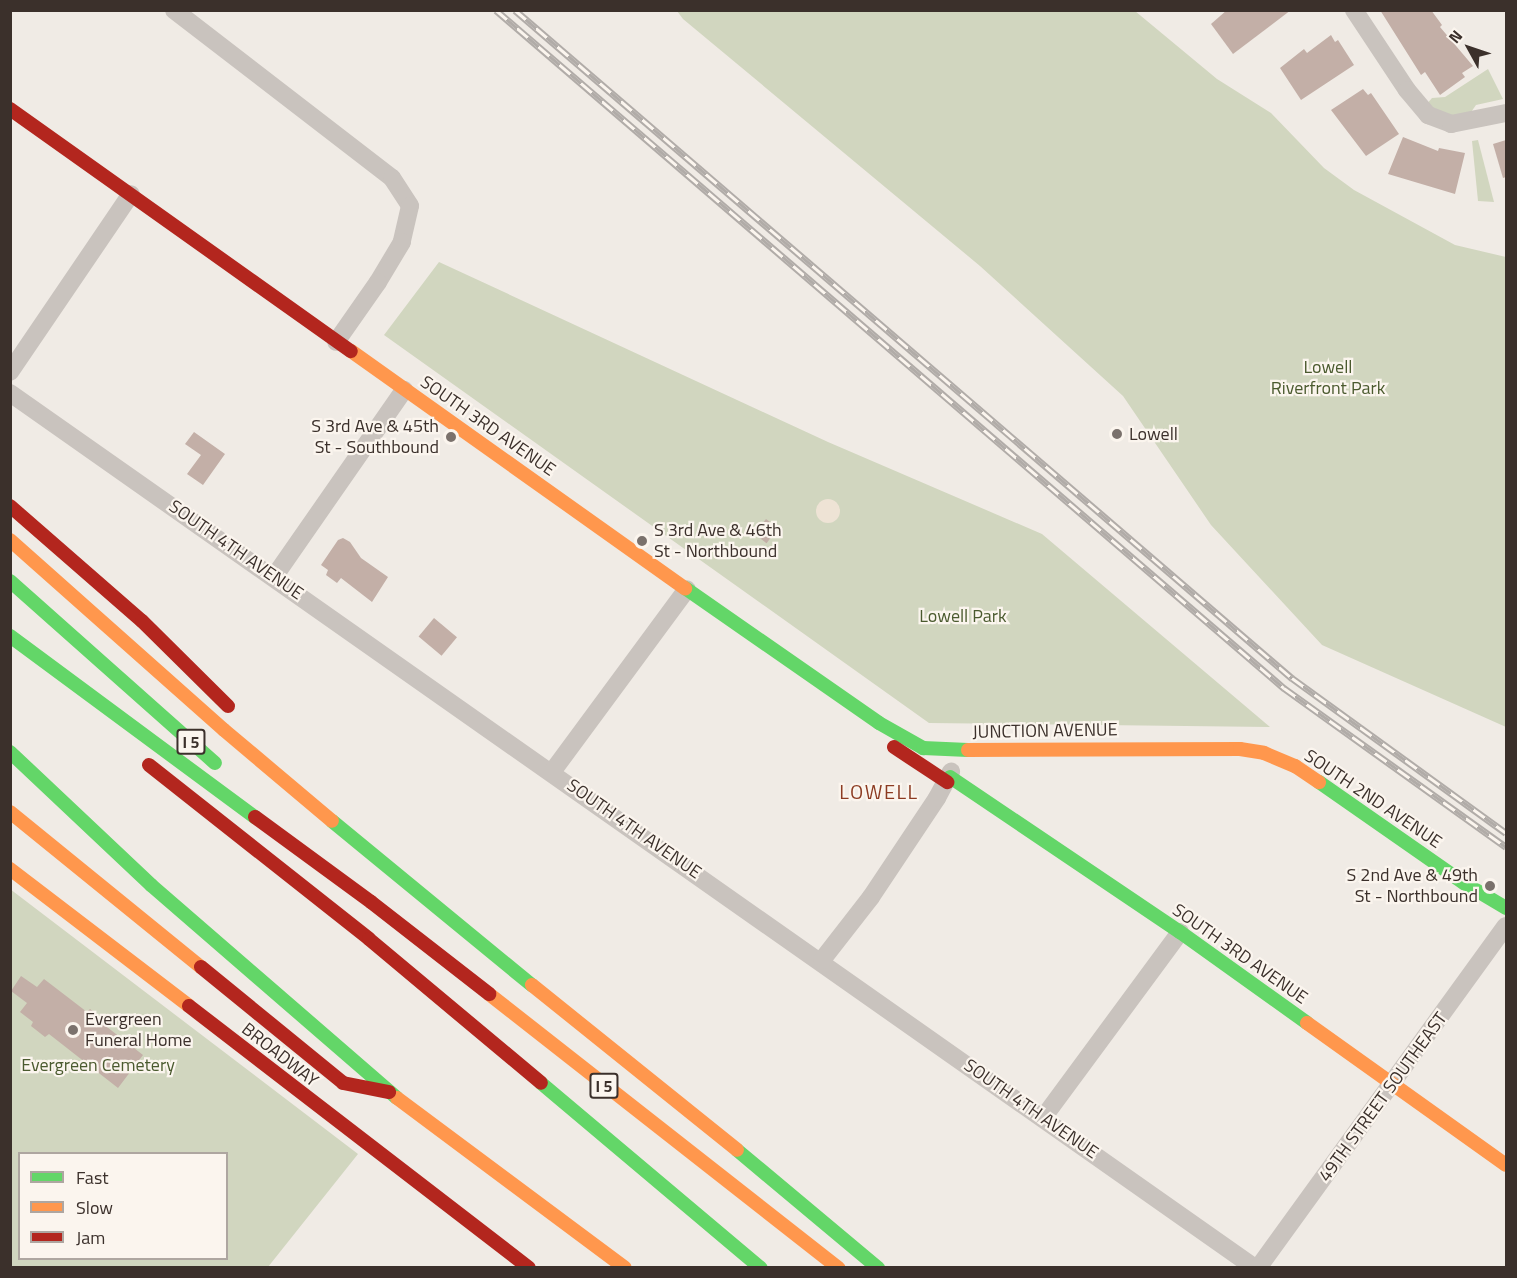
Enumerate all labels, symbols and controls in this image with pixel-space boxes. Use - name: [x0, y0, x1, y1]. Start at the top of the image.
- north arrow: [1439, 18, 1499, 78]
- text: N: [1442, 24, 1468, 48]
- park label: Lowell Riverfront Park: [1271, 357, 1385, 400]
- street label: SOUTH 3RD AVENUE: [416, 371, 560, 481]
- place label: S 3rd Ave & 45th St - Southbound: [311, 416, 439, 458]
- place label: Lowell: [1129, 423, 1178, 445]
- marker: Lowell: [1110, 427, 1124, 441]
- marker: S 3rd Ave & 45th St - Southbound: [444, 430, 458, 444]
- street label: SOUTH 4TH AVENUE: [165, 496, 307, 604]
- place label: S 3rd Ave & 46th St - Northbound: [654, 520, 782, 562]
- marker: S 3rd Ave & 46th St - Northbound: [635, 534, 649, 548]
- park label: Lowell Park: [919, 605, 1007, 627]
- street label: JUNCTION AVENUE: [972, 719, 1118, 743]
- road number: I 5: [176, 729, 206, 755]
- street label: SOUTH 2ND AVENUE: [1300, 745, 1446, 853]
- street label: SOUTH 4TH AVENUE: [563, 775, 705, 883]
- district label: LOWELL: [839, 779, 919, 803]
- place label: S 2nd Ave & 49th St - Northbound: [1347, 865, 1478, 908]
- marker: S 2nd Ave & 49th St - Northbound: [1483, 879, 1497, 893]
- street label: SOUTH 3RD AVENUE: [1168, 899, 1312, 1009]
- street label: 49TH STREET SOUTHEAST: [1314, 1008, 1452, 1186]
- place label: Evergreen Funeral Home: [85, 1009, 192, 1052]
- street label: BROADWAY: [237, 1018, 323, 1092]
- marker: Evergreen Funeral Home: [66, 1023, 80, 1037]
- park label: Evergreen Cemetery: [21, 1054, 175, 1076]
- street label: SOUTH 4TH AVENUE: [960, 1055, 1102, 1163]
- road number: I 5: [589, 1073, 619, 1099]
- legend: [18, 1152, 228, 1260]
- text: Fast: [76, 1164, 109, 1191]
- text: Slow: [76, 1194, 113, 1221]
- text: Jam: [76, 1224, 105, 1251]

